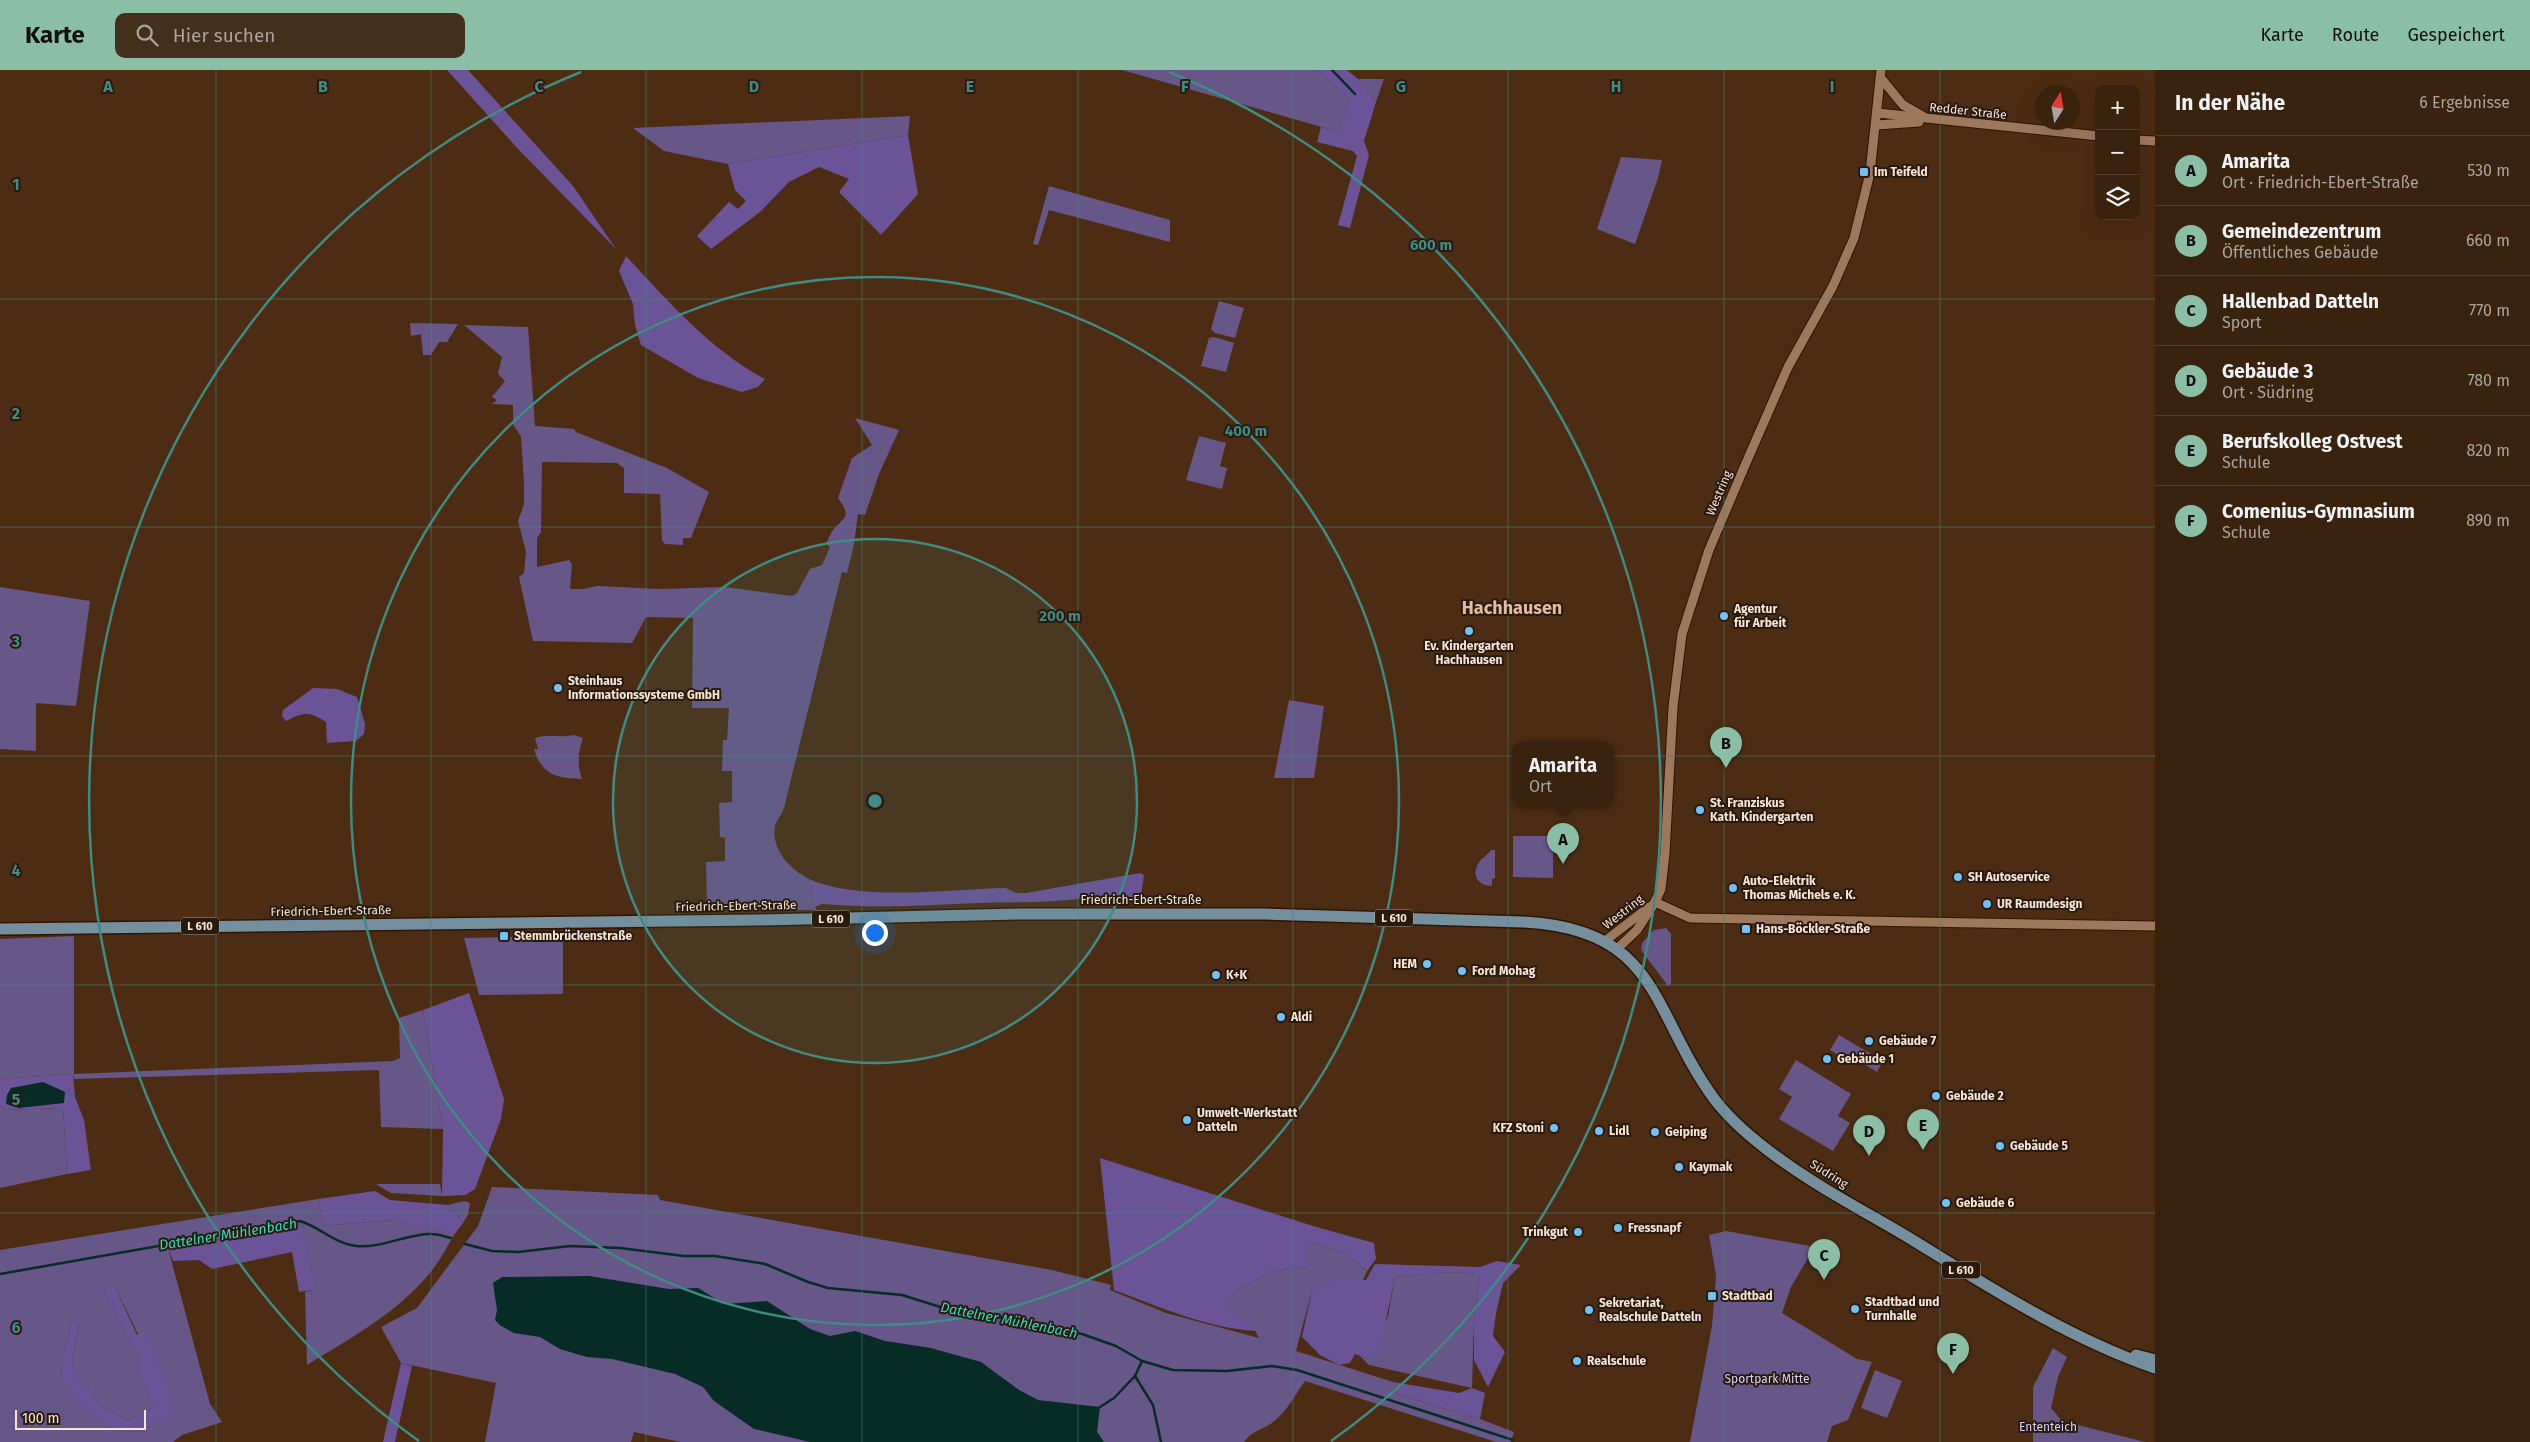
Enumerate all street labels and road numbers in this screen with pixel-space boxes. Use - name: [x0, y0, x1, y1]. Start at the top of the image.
- street label: Redder Straße: [1929, 100, 2007, 122]
- street label: Westring: [1703, 468, 1735, 518]
- street label: Westring: [1600, 891, 1647, 932]
- street label: Friedrich-Ebert-Straße: [1080, 893, 1202, 907]
- street label: Friedrich-Ebert-Straße: [675, 898, 797, 914]
- street label: Friedrich-Ebert-Straße: [270, 903, 392, 919]
- road number: L 610: [1375, 910, 1413, 926]
- road number: L 610: [812, 911, 850, 928]
- road number: L 610: [181, 918, 219, 934]
- street label: Südring: [1807, 1157, 1851, 1191]
- road number: L 610: [1942, 1262, 1980, 1278]

